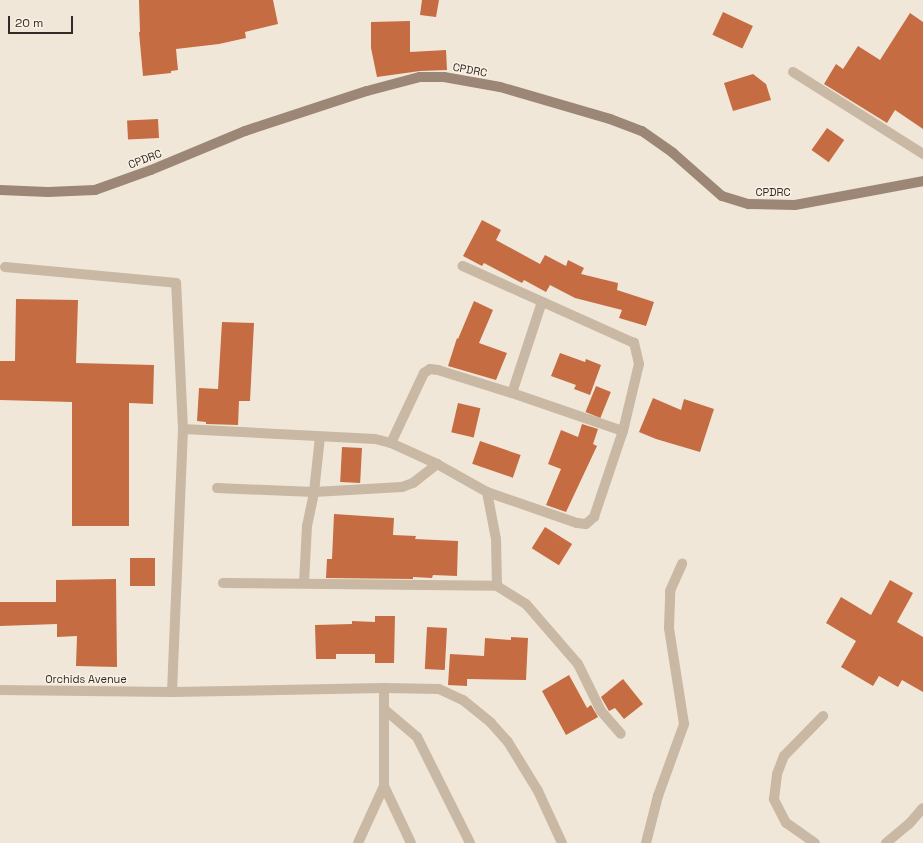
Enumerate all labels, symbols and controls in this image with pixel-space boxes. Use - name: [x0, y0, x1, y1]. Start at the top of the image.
- scale bar: [10, 8, 75, 34]
- text: 20 m: [15, 15, 43, 31]
- street label: CPDRC: [452, 60, 488, 80]
- street label: CPDRC: [126, 147, 164, 171]
- street label: CPDRC: [756, 185, 790, 199]
- street label: Orchids Avenue: [45, 672, 127, 686]

